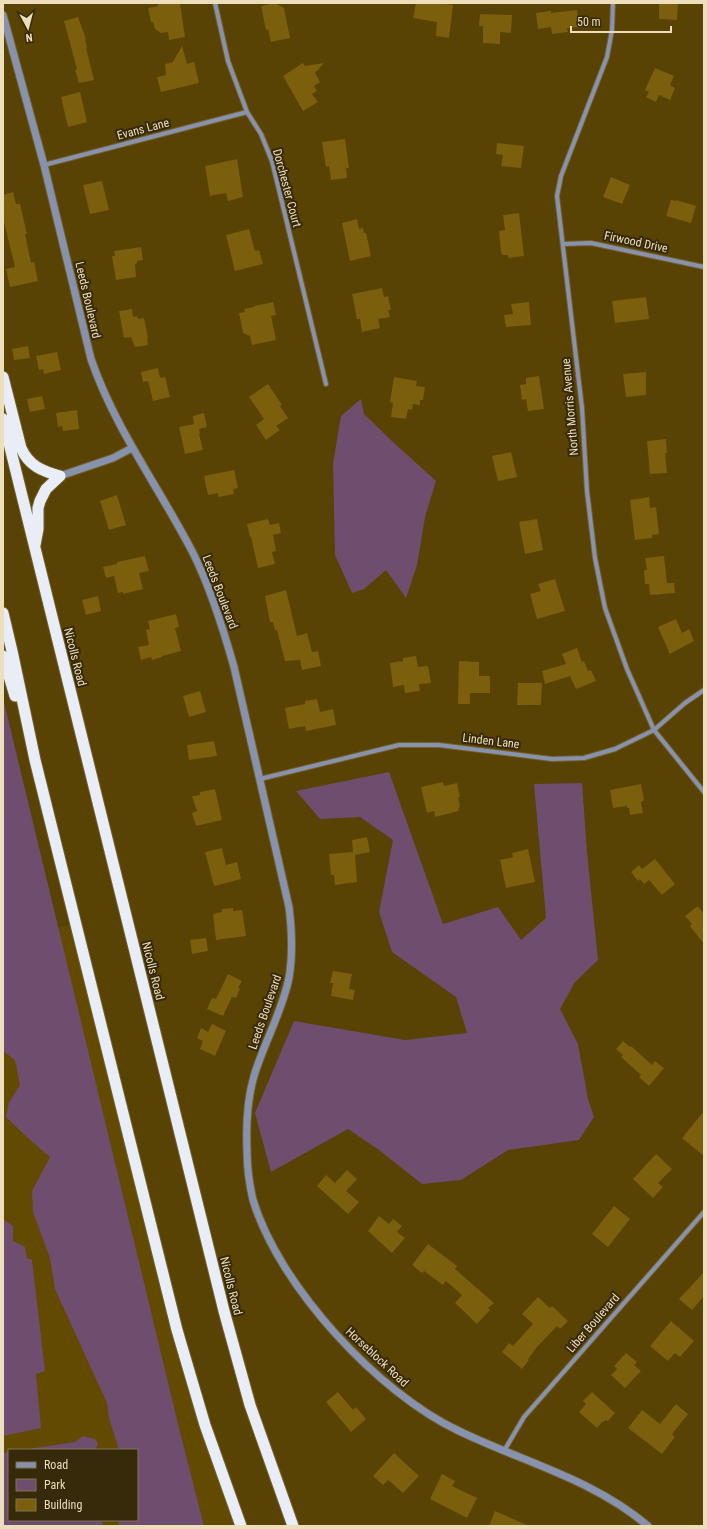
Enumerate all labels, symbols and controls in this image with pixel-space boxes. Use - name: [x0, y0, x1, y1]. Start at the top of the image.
- north arrow: [8, 8, 48, 48]
- scale bar: [571, 8, 671, 34]
- text: 50 m: [577, 15, 601, 29]
- text: N: [25, 31, 33, 44]
- street label: Evans Lane: [115, 115, 171, 143]
- street label: Dorchester Court: [270, 147, 304, 229]
- street label: Firwood Drive: [603, 228, 669, 256]
- street label: Leeds Boulevard: [72, 260, 104, 340]
- street label: North Morris Avenue: [559, 357, 581, 456]
- street label: Leeds Boulevard: [199, 553, 241, 631]
- street label: Nicolls Road: [61, 626, 89, 688]
- street label: Linden Lane: [462, 731, 521, 751]
- street label: Nicolls Road: [139, 940, 167, 1002]
- street label: Leeds Boulevard: [246, 973, 284, 1051]
- street label: Nicolls Road: [217, 1255, 245, 1317]
- street label: Liber Boulevard: [564, 1291, 622, 1355]
- street label: Horseblock Road: [343, 1324, 411, 1390]
- legend: [8, 1449, 138, 1521]
- text: Road: [44, 1458, 68, 1472]
- text: Park: [44, 1478, 66, 1492]
- text: Building: [44, 1498, 82, 1512]

